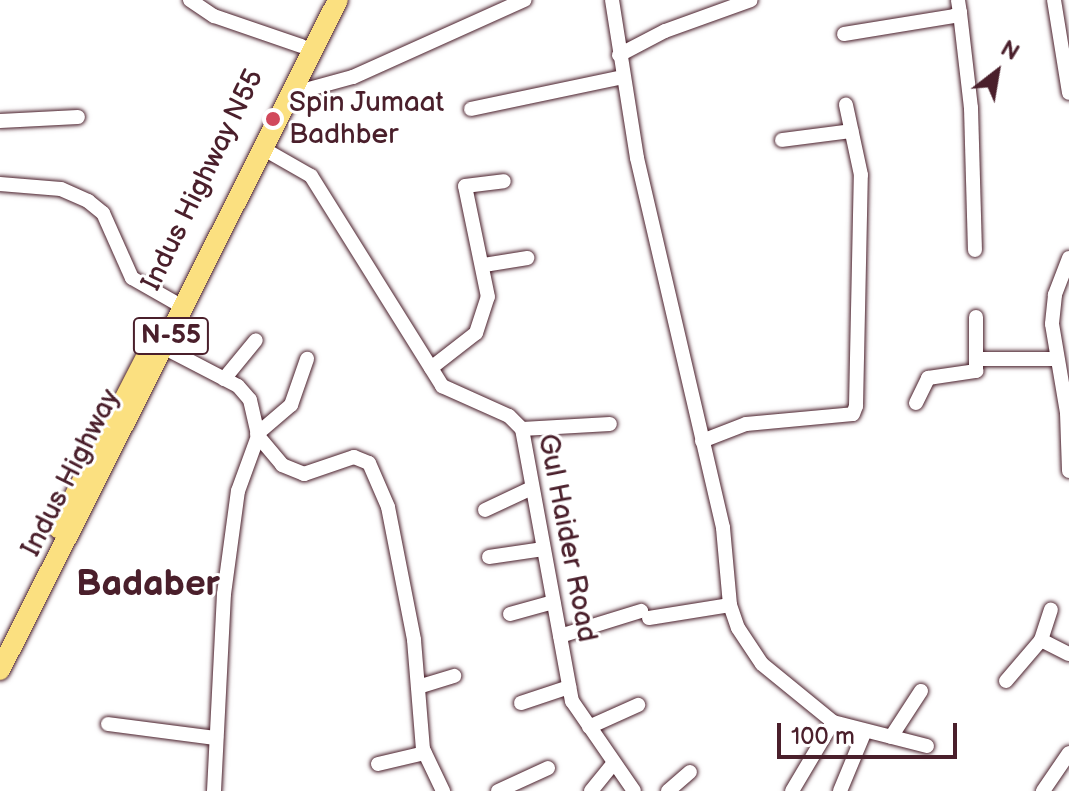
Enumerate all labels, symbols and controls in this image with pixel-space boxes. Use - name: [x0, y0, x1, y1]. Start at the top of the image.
- north arrow: [957, 32, 1037, 112]
- text: N: [996, 35, 1024, 67]
- street label: Indus Highway N55: [134, 63, 272, 297]
- place label: Spin Jumaat Badhber: [289, 86, 446, 152]
- marker: Spin Jumaat Badhber: [264, 110, 282, 128]
- road number: N-55: [131, 314, 211, 358]
- street label: Indus Highway: [14, 384, 128, 562]
- street label: Gul Haider Road: [530, 431, 604, 645]
- district label: Badaber: [76, 563, 220, 607]
- scale bar: [781, 707, 961, 757]
- text: 100 m: [791, 722, 855, 751]

